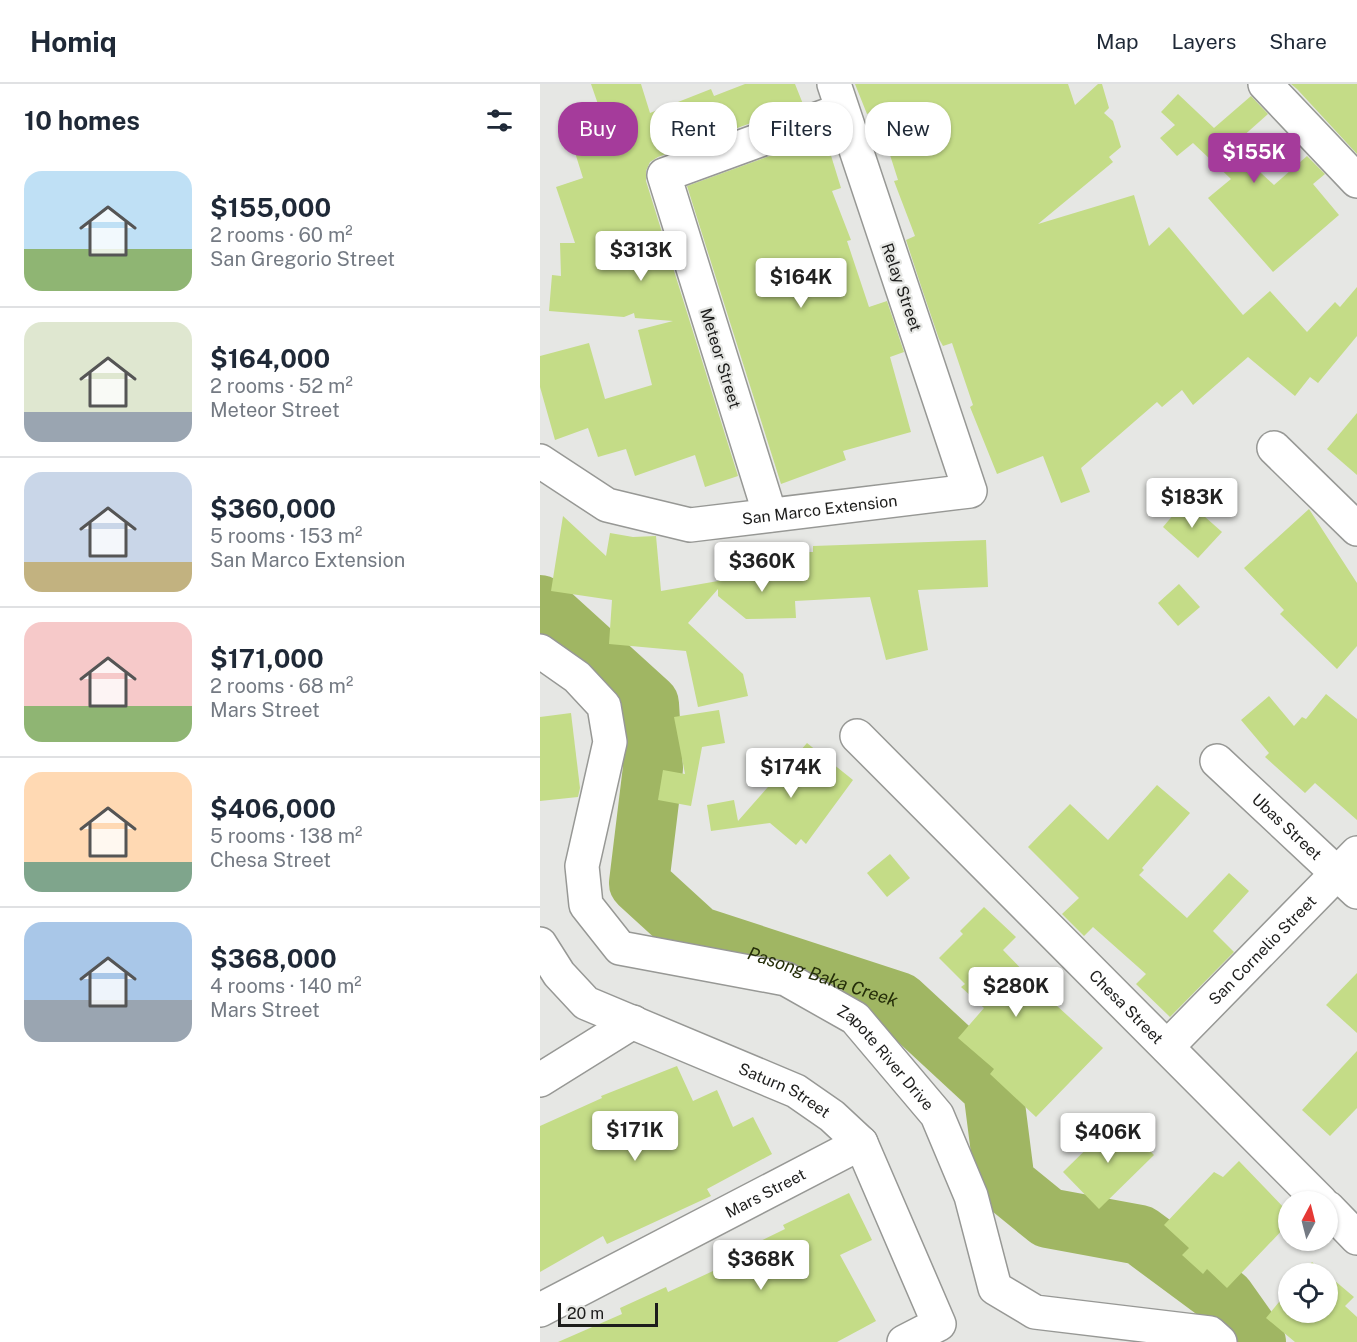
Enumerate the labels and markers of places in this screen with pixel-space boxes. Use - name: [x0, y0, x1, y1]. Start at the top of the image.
- pin: $155K: [1212, 133, 1296, 184]
- pin: $313K: [599, 231, 683, 282]
- pin: $164K: [759, 258, 843, 309]
- pin: $183K: [1150, 478, 1234, 529]
- pin: $360K: [720, 542, 804, 593]
- pin: $174K: [749, 748, 833, 799]
- pin: $280K: [974, 967, 1058, 1018]
- pin: $171K: [593, 1111, 677, 1162]
- pin: $406K: [1066, 1113, 1150, 1164]
- pin: $368K: [719, 1240, 803, 1291]

